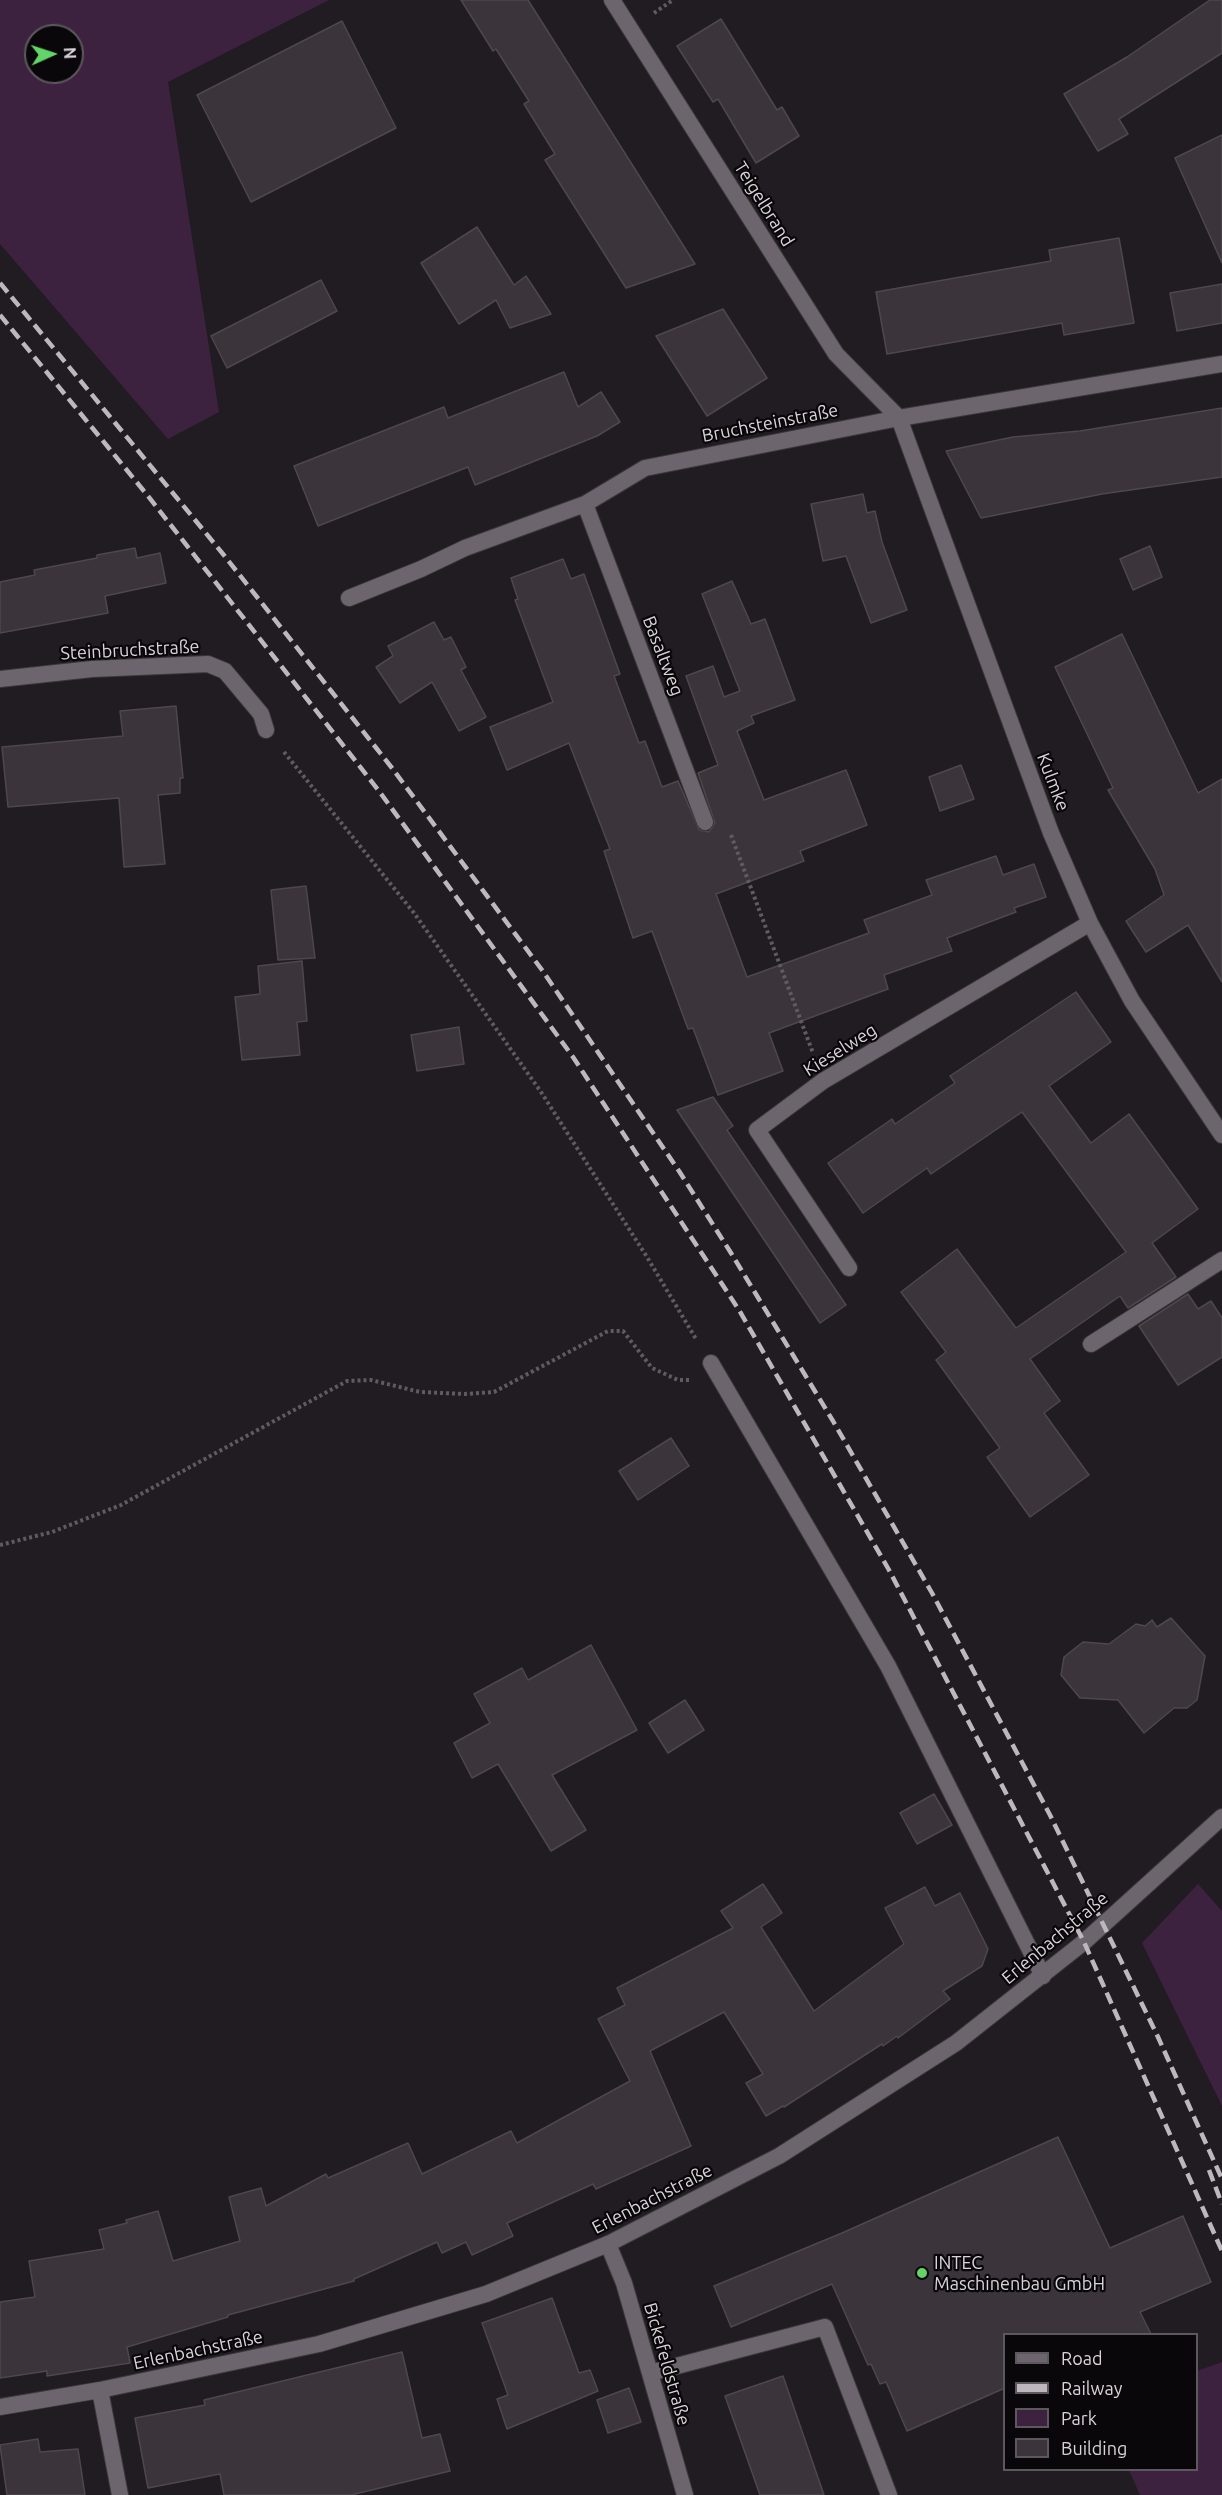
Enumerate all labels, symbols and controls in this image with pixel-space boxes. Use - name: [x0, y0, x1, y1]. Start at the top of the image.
- north arrow: [24, 24, 84, 84]
- text: N: [61, 47, 79, 60]
- street label: Teigelbrand: [729, 158, 799, 250]
- street label: Bruchsteinstraße: [700, 399, 840, 447]
- street label: Basaltweg: [638, 613, 688, 699]
- street label: Steinbruchstraße: [60, 636, 200, 664]
- street label: Kulmke: [1032, 750, 1074, 814]
- street label: Kieselweg: [799, 1019, 881, 1081]
- street label: Erlenbachstraße: [997, 1887, 1113, 1989]
- street label: Erlenbachstraße: [588, 2159, 716, 2239]
- place label: INTEC Maschinenbau GmbH: [934, 2252, 1105, 2294]
- marker: INTEC Maschinenbau GmbH: [915, 2266, 929, 2280]
- street label: Bickefeldstraße: [639, 2300, 695, 2428]
- street label: Erlenbachstraße: [131, 2326, 265, 2374]
- legend: [1003, 2333, 1198, 2471]
- text: Road: [1061, 2348, 1103, 2368]
- text: Railway: [1061, 2378, 1122, 2398]
- text: Park: [1061, 2408, 1097, 2428]
- text: Building: [1061, 2438, 1127, 2458]

